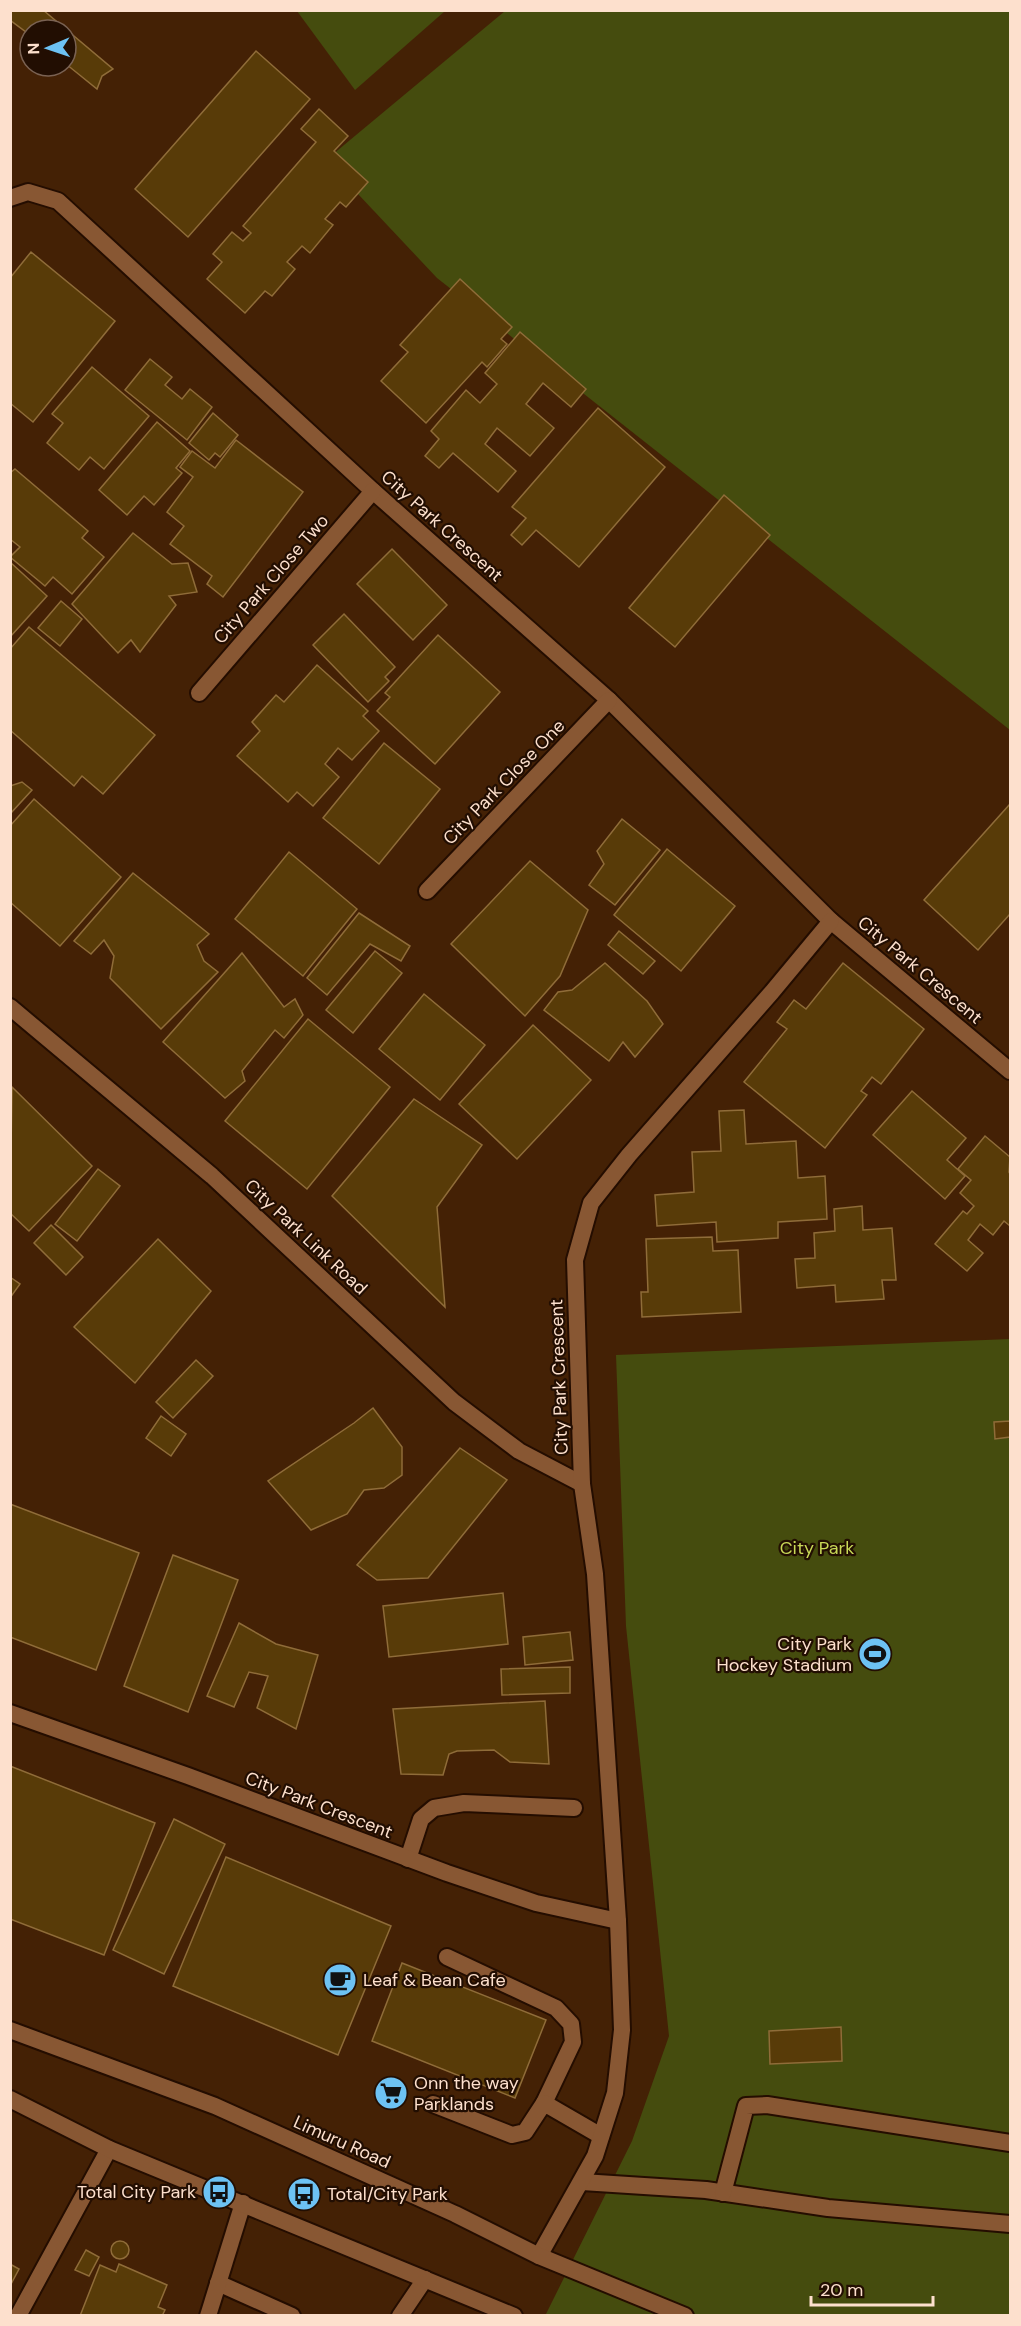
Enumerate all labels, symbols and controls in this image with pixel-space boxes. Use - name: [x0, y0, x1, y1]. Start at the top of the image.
- north arrow: [18, 18, 78, 78]
- text: N: [23, 42, 44, 55]
- street label: City Park Crescent: [376, 465, 508, 587]
- street label: City Park Close Two: [208, 509, 334, 649]
- street label: City Park Close One: [438, 714, 570, 850]
- street label: City Park Crescent: [853, 911, 987, 1029]
- street label: City Park Link Road: [240, 1174, 372, 1300]
- street label: City Park Crescent: [544, 1299, 574, 1455]
- park label: City Park: [780, 1536, 854, 1560]
- place label: City Park Hockey Stadium: [716, 1632, 852, 1677]
- sports icon: City Park Hockey Stadium: [857, 1636, 893, 1672]
- street label: City Park Crescent: [242, 1766, 396, 1844]
- cafe icon: Leaf & Bean Cafe: [322, 1962, 358, 1998]
- place label: Leaf & Bean Cafe: [363, 1968, 506, 1992]
- place label: Onn the way Parklands: [414, 2071, 519, 2116]
- supermarket icon: Onn the way Parklands: [373, 2075, 409, 2111]
- street label: Limuru Road: [290, 2110, 394, 2174]
- bus stop icon: Total City Park: [201, 2174, 237, 2210]
- bus stop icon: Total/City Park: [286, 2176, 322, 2212]
- place label: Total City Park: [77, 2180, 196, 2204]
- place label: Total/City Park: [327, 2182, 448, 2206]
- scale bar: [811, 2269, 932, 2307]
- text: 20 m: [820, 2278, 863, 2302]

